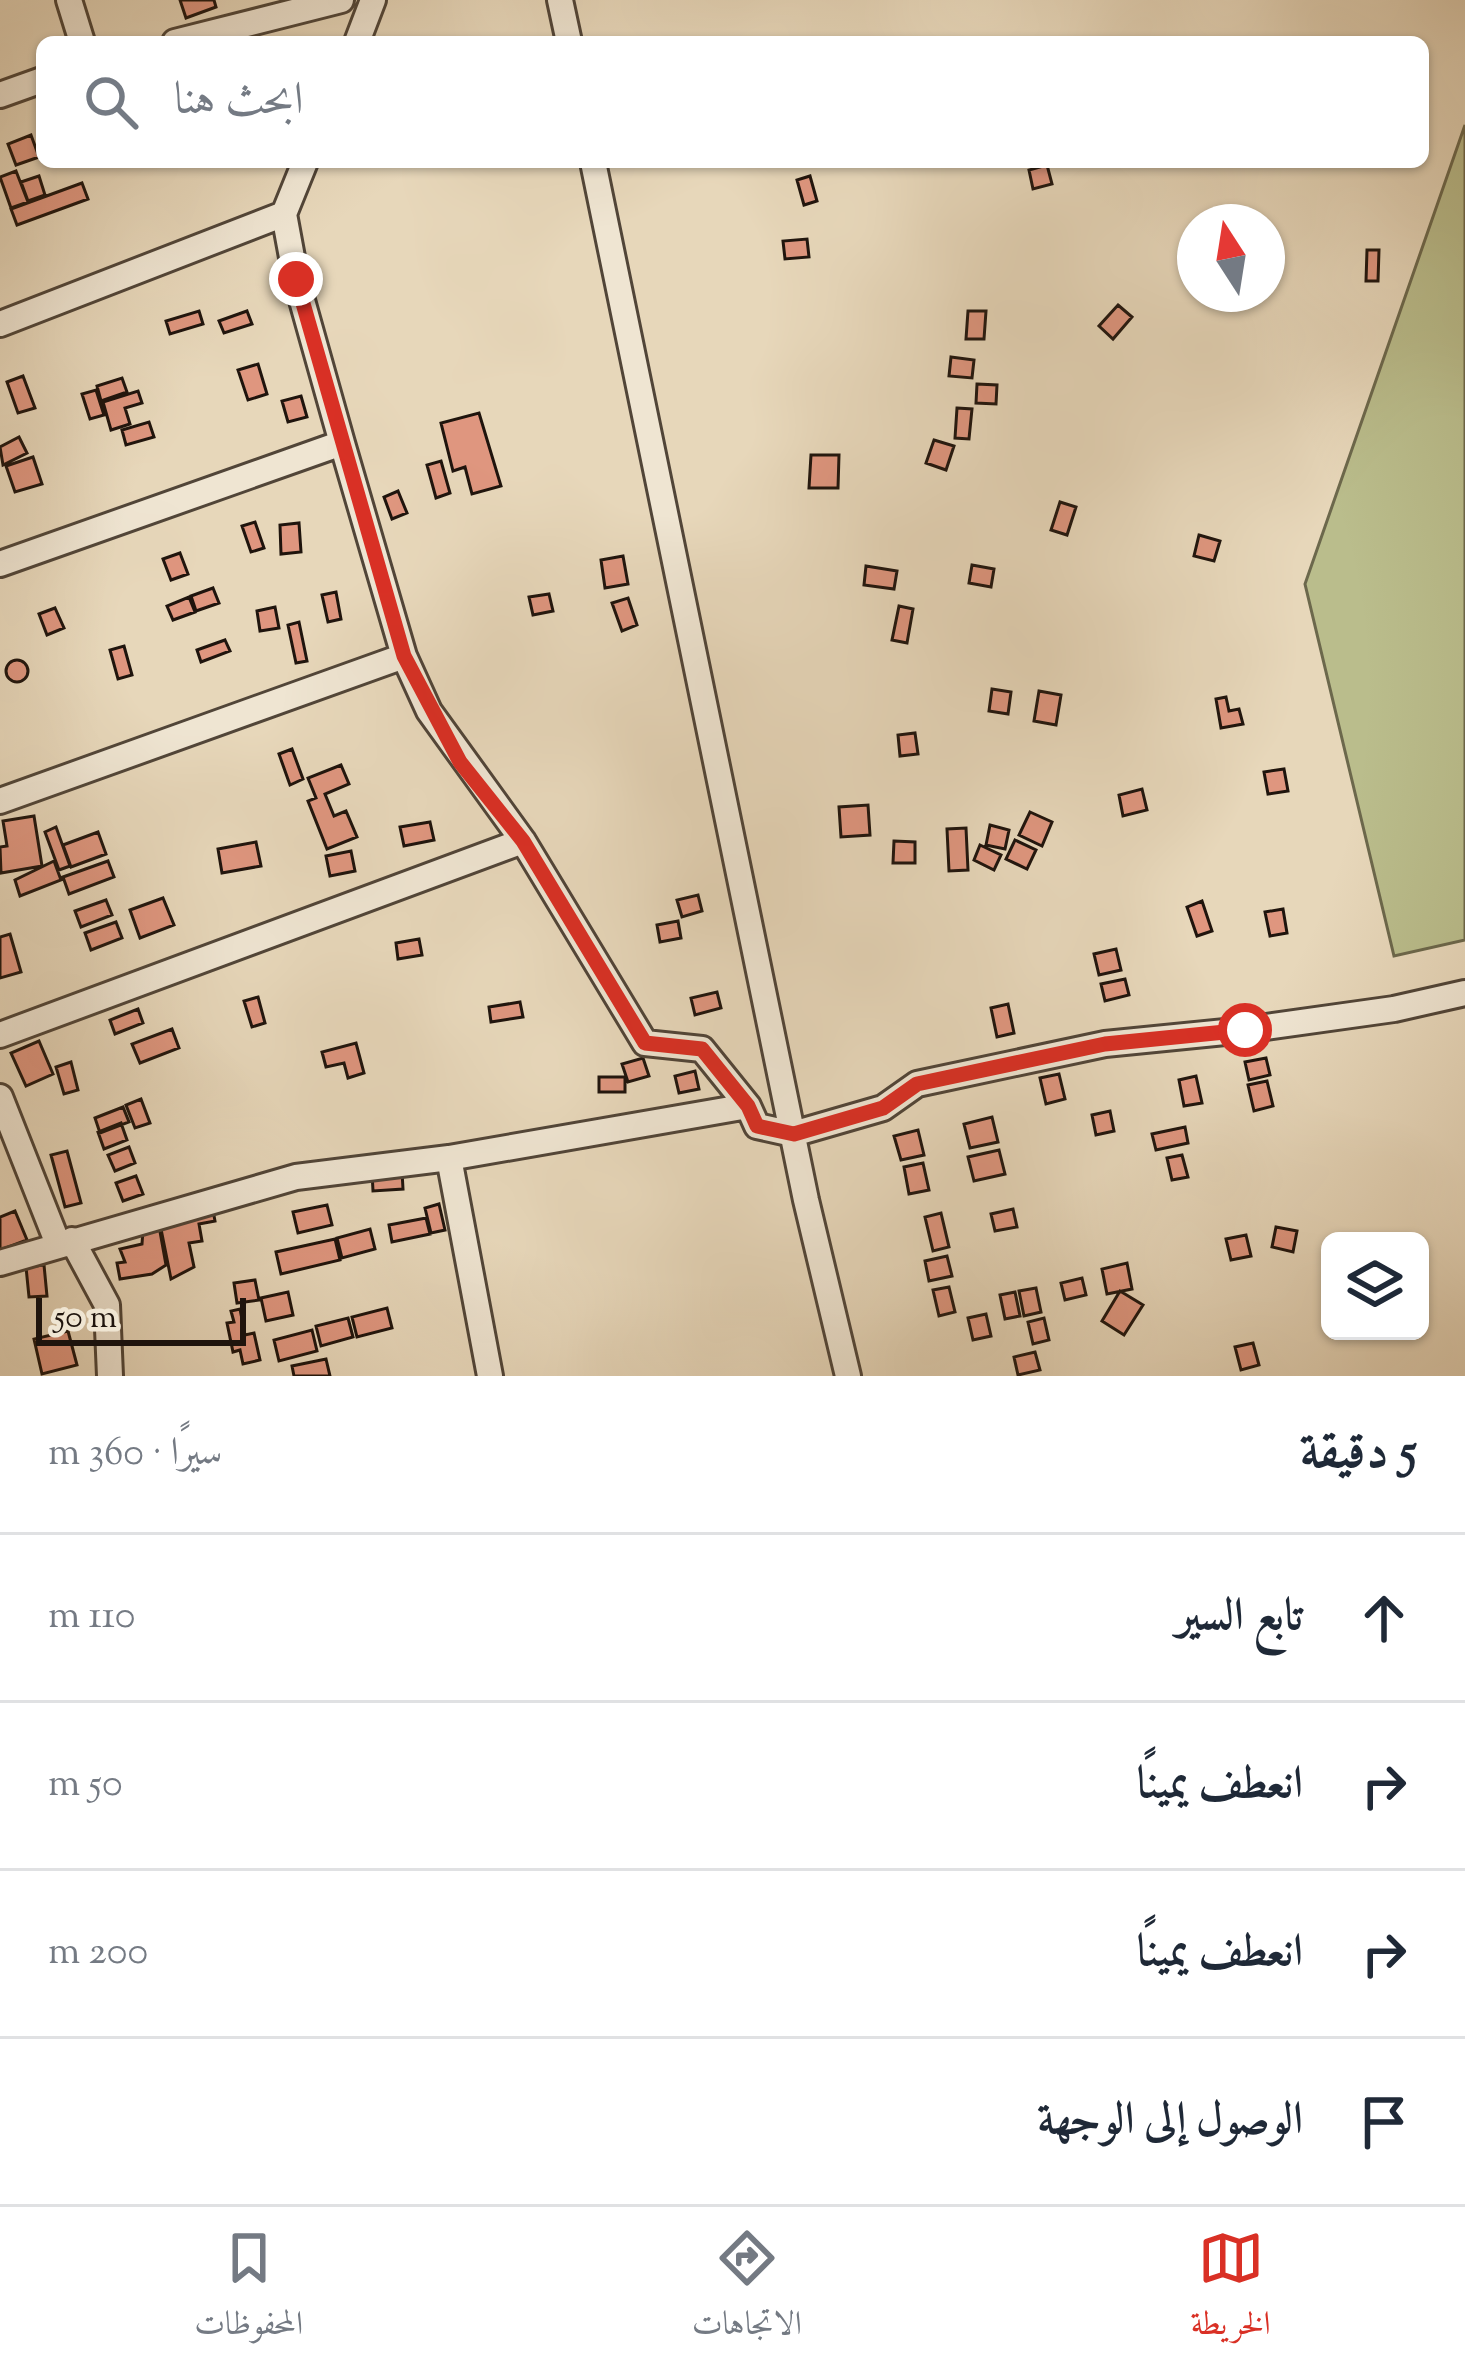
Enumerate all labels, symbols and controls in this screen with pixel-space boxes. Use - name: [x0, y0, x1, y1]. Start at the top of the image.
- search box: [36, 36, 1429, 168]
- icon: search: [78, 69, 144, 135]
- text: ابحث هنا: [174, 70, 304, 135]
- north arrow: [1177, 204, 1285, 312]
- route end: [269, 252, 323, 306]
- route start: [1218, 1003, 1272, 1057]
- map controls: [1321, 1232, 1429, 1340]
- button: layers: [1321, 1232, 1429, 1340]
- scale bar: [36, 1292, 246, 1345]
- text: 50 m: [54, 1295, 117, 1343]
- text: 5 دقيقة: [1300, 1418, 1417, 1491]
- text: سيرًا · 360 m: [48, 1427, 222, 1483]
- icon: ahead: [1351, 1585, 1417, 1651]
- text: تابع السير: [1176, 1586, 1303, 1651]
- text: 110 m: [48, 1590, 135, 1646]
- icon: right: [1351, 1753, 1417, 1819]
- text: انعطف يمينًا: [1137, 1754, 1303, 1819]
- text: 50 m: [48, 1758, 123, 1814]
- icon: right: [1351, 1921, 1417, 1987]
- text: انعطف يمينًا: [1137, 1922, 1303, 1987]
- text: 200 m: [48, 1926, 148, 1982]
- icon: arrive: [1351, 2089, 1417, 2155]
- text: الوصول إلى الوجهة: [1037, 2090, 1303, 2155]
- tab: المحفوظات: [194, 2225, 303, 2355]
- tab: الاتجاهات: [692, 2225, 802, 2355]
- tab: الخريطة: [1190, 2225, 1271, 2355]

